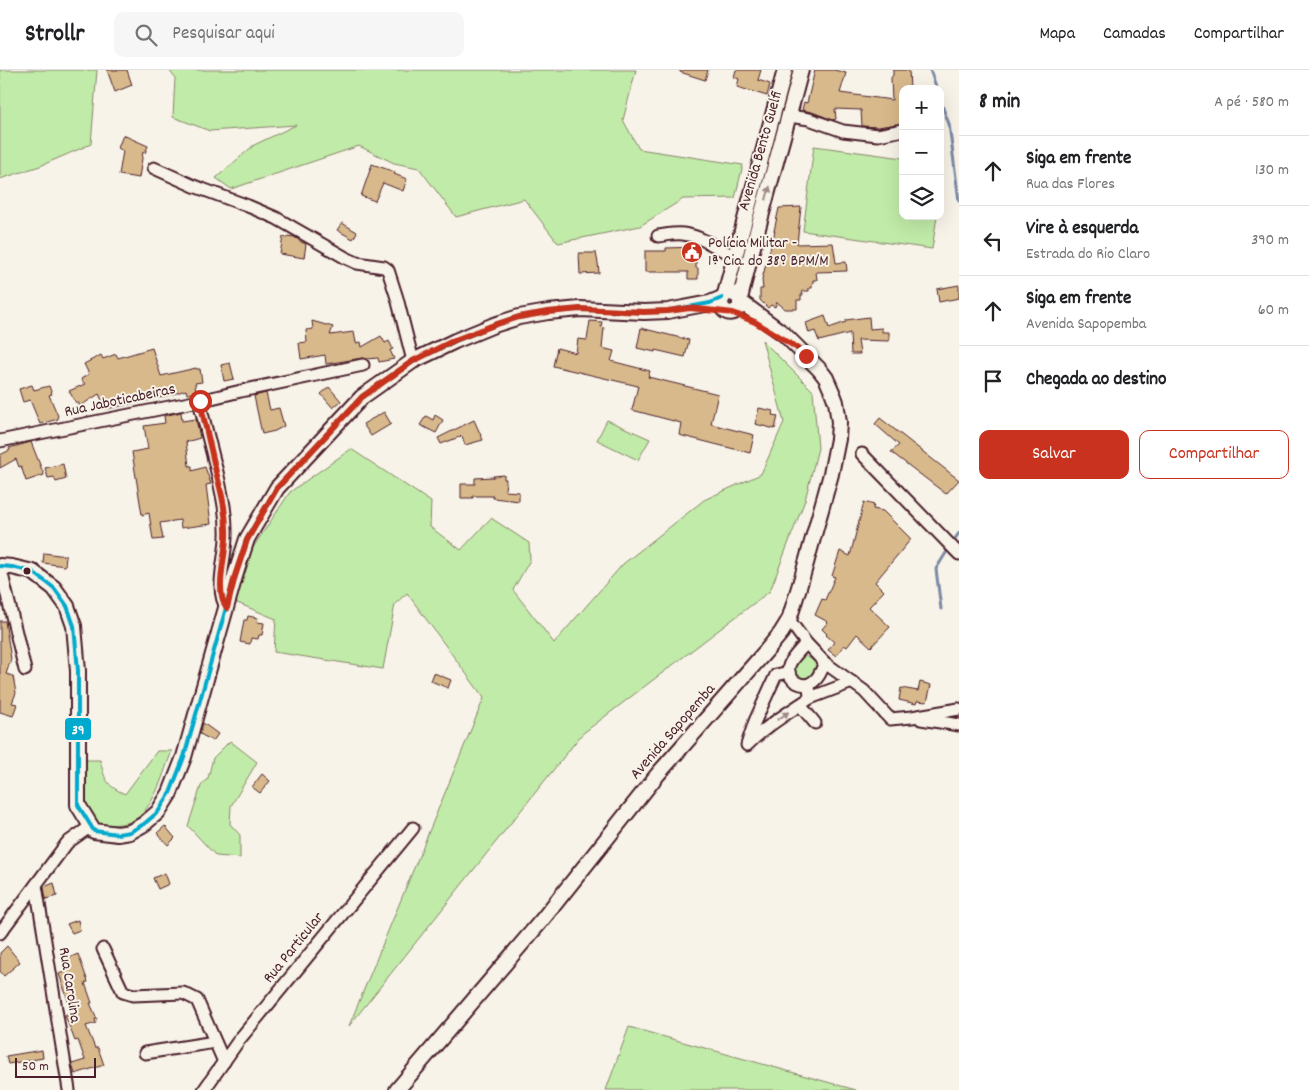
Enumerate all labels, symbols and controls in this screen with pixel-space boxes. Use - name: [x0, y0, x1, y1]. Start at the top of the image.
- search box: [114, 12, 464, 57]
- text: Strollr: [25, 18, 84, 52]
- icon: search: [132, 21, 160, 49]
- text: Pesquisar aqui: [172, 21, 275, 48]
- text: Mapa: [1039, 22, 1075, 47]
- text: Camadas: [1103, 22, 1166, 47]
- text: Compartilhar: [1194, 22, 1284, 47]
- map controls: [899, 85, 944, 220]
- button: +: [899, 85, 944, 130]
- text: 8 min: [979, 88, 1020, 118]
- street label: Avenida Bento Guelfi: [733, 89, 789, 213]
- text: A pé · 580 m: [1214, 91, 1289, 114]
- button: −: [899, 130, 944, 175]
- text: Siga em frente: [1026, 146, 1131, 173]
- icon: ahead: [979, 157, 1007, 185]
- text: 130 m: [1255, 159, 1289, 182]
- text: Rua das Flores: [1026, 173, 1115, 196]
- button: layers: [899, 175, 944, 220]
- one-way arrow: [764, 185, 772, 200]
- text: Vire à esquerda: [1026, 216, 1138, 243]
- icon: left: [979, 227, 1007, 255]
- text: 390 m: [1251, 229, 1289, 252]
- place label: Polícia Militar - 1ª Cia. do 38º BPM/M: [708, 232, 829, 273]
- public building icon: Polícia Militar - 1ª Cia. do 38º BPM/M: [680, 240, 704, 264]
- text: Estrada do Rio Claro: [1026, 243, 1150, 266]
- text: Siga em frente: [1026, 286, 1131, 313]
- icon: ahead: [979, 297, 1007, 325]
- text: 60 m: [1258, 299, 1289, 322]
- text: Avenida Sapopemba: [1026, 313, 1146, 336]
- route end: [795, 345, 818, 368]
- icon: arrive: [979, 367, 1007, 395]
- text: Chegada ao destino: [1026, 367, 1167, 394]
- street label: Rua Jaboticabeiras: [62, 378, 178, 424]
- route start: [189, 390, 212, 413]
- button: Salvar: [979, 430, 1129, 479]
- button: Compartilhar: [1139, 430, 1289, 479]
- unlabelled marker: [22, 566, 32, 576]
- street label: Avenida Sapopemba: [625, 679, 721, 785]
- one-way arrow: [776, 710, 789, 721]
- line badge: 39: [64, 717, 92, 741]
- text: 39: [72, 721, 84, 741]
- street label: Rua Particular: [258, 907, 330, 989]
- street label: Rua Carolina: [52, 946, 86, 1025]
- scale bar: [15, 1055, 96, 1078]
- text: 50 m: [22, 1057, 49, 1077]

